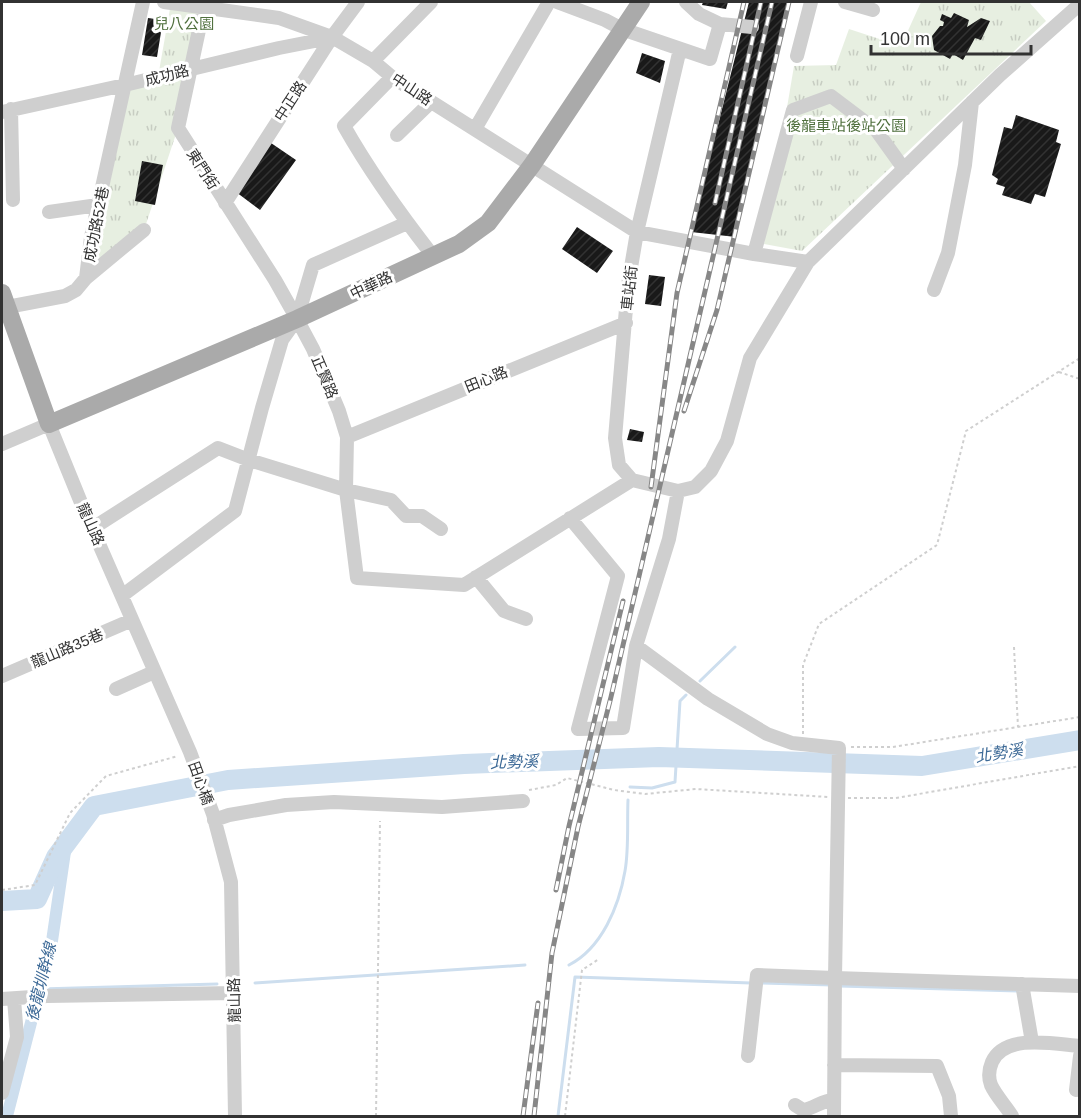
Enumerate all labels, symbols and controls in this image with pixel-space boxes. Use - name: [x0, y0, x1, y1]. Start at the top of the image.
- park label: 兒八公園: [154, 15, 214, 32]
- scale bar: [871, 18, 1032, 56]
- text: 100 m: [880, 29, 930, 49]
- street label: 成功路: [143, 61, 191, 89]
- street label: 中山路: [388, 70, 436, 108]
- street label: 中正路: [271, 77, 309, 125]
- park label: 後龍車站後站公園: [786, 117, 906, 134]
- street label: 東門街: [184, 145, 222, 193]
- street label: 成功路52巷: [80, 185, 112, 263]
- street label: 車站街: [618, 265, 640, 311]
- street label: 中華路: [347, 268, 395, 302]
- street label: 正賢路: [308, 353, 342, 401]
- street label: 田心路: [462, 363, 510, 395]
- street label: 龍山路: [74, 500, 108, 548]
- street label: 龍山路35巷: [28, 625, 106, 671]
- water label: 北勢溪: [974, 741, 1026, 765]
- water label: 北勢溪: [490, 753, 540, 771]
- street label: 田心橋: [185, 759, 217, 807]
- water label: 後龍圳幹線: [23, 939, 59, 1023]
- street label: 龍山路: [225, 977, 243, 1023]

